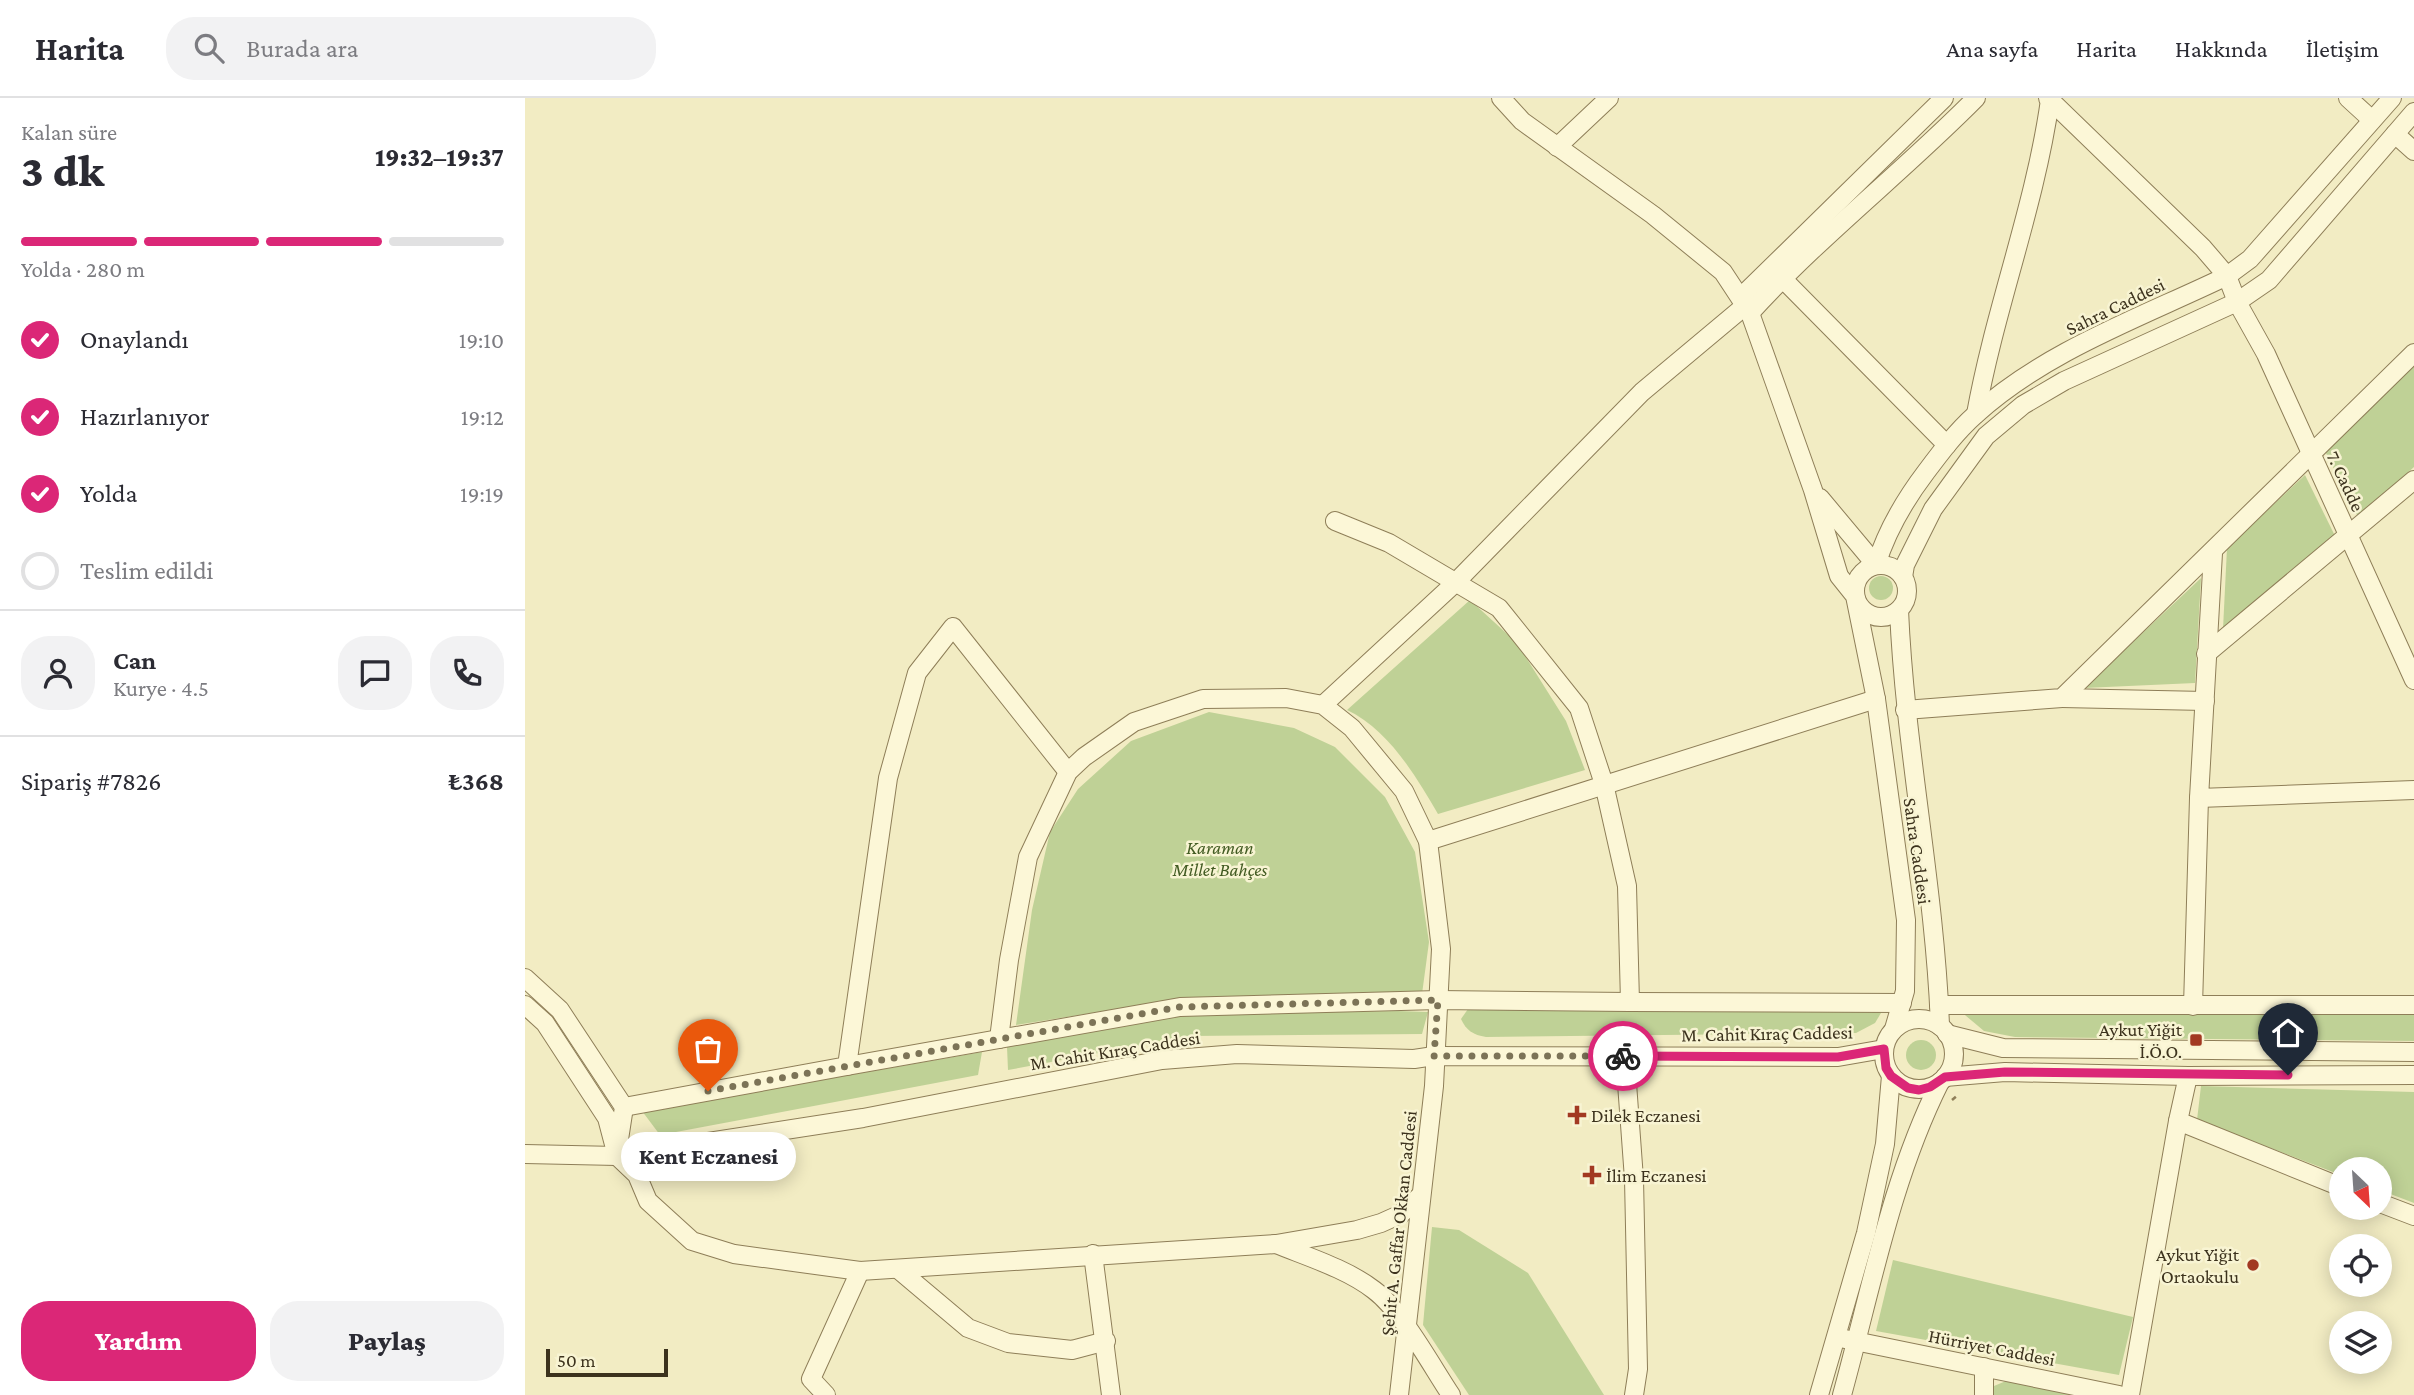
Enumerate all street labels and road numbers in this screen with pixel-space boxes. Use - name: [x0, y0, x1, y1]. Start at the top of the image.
- street label: Sahra Caddesi: [2062, 273, 2168, 339]
- street label: 7. Cadde: [2322, 448, 2369, 515]
- street label: Sahra Caddesi: [1900, 796, 1935, 906]
- street label: M. Cahit Kıraç Caddesi: [1681, 1022, 1853, 1045]
- street label: M. Cahit Kıraç Caddesi: [1029, 1027, 1202, 1074]
- street label: Şehit A. Gaffar Okkan Caddesi: [1376, 1109, 1421, 1337]
- street label: Hürriyet Caddesi: [1927, 1325, 2057, 1370]

